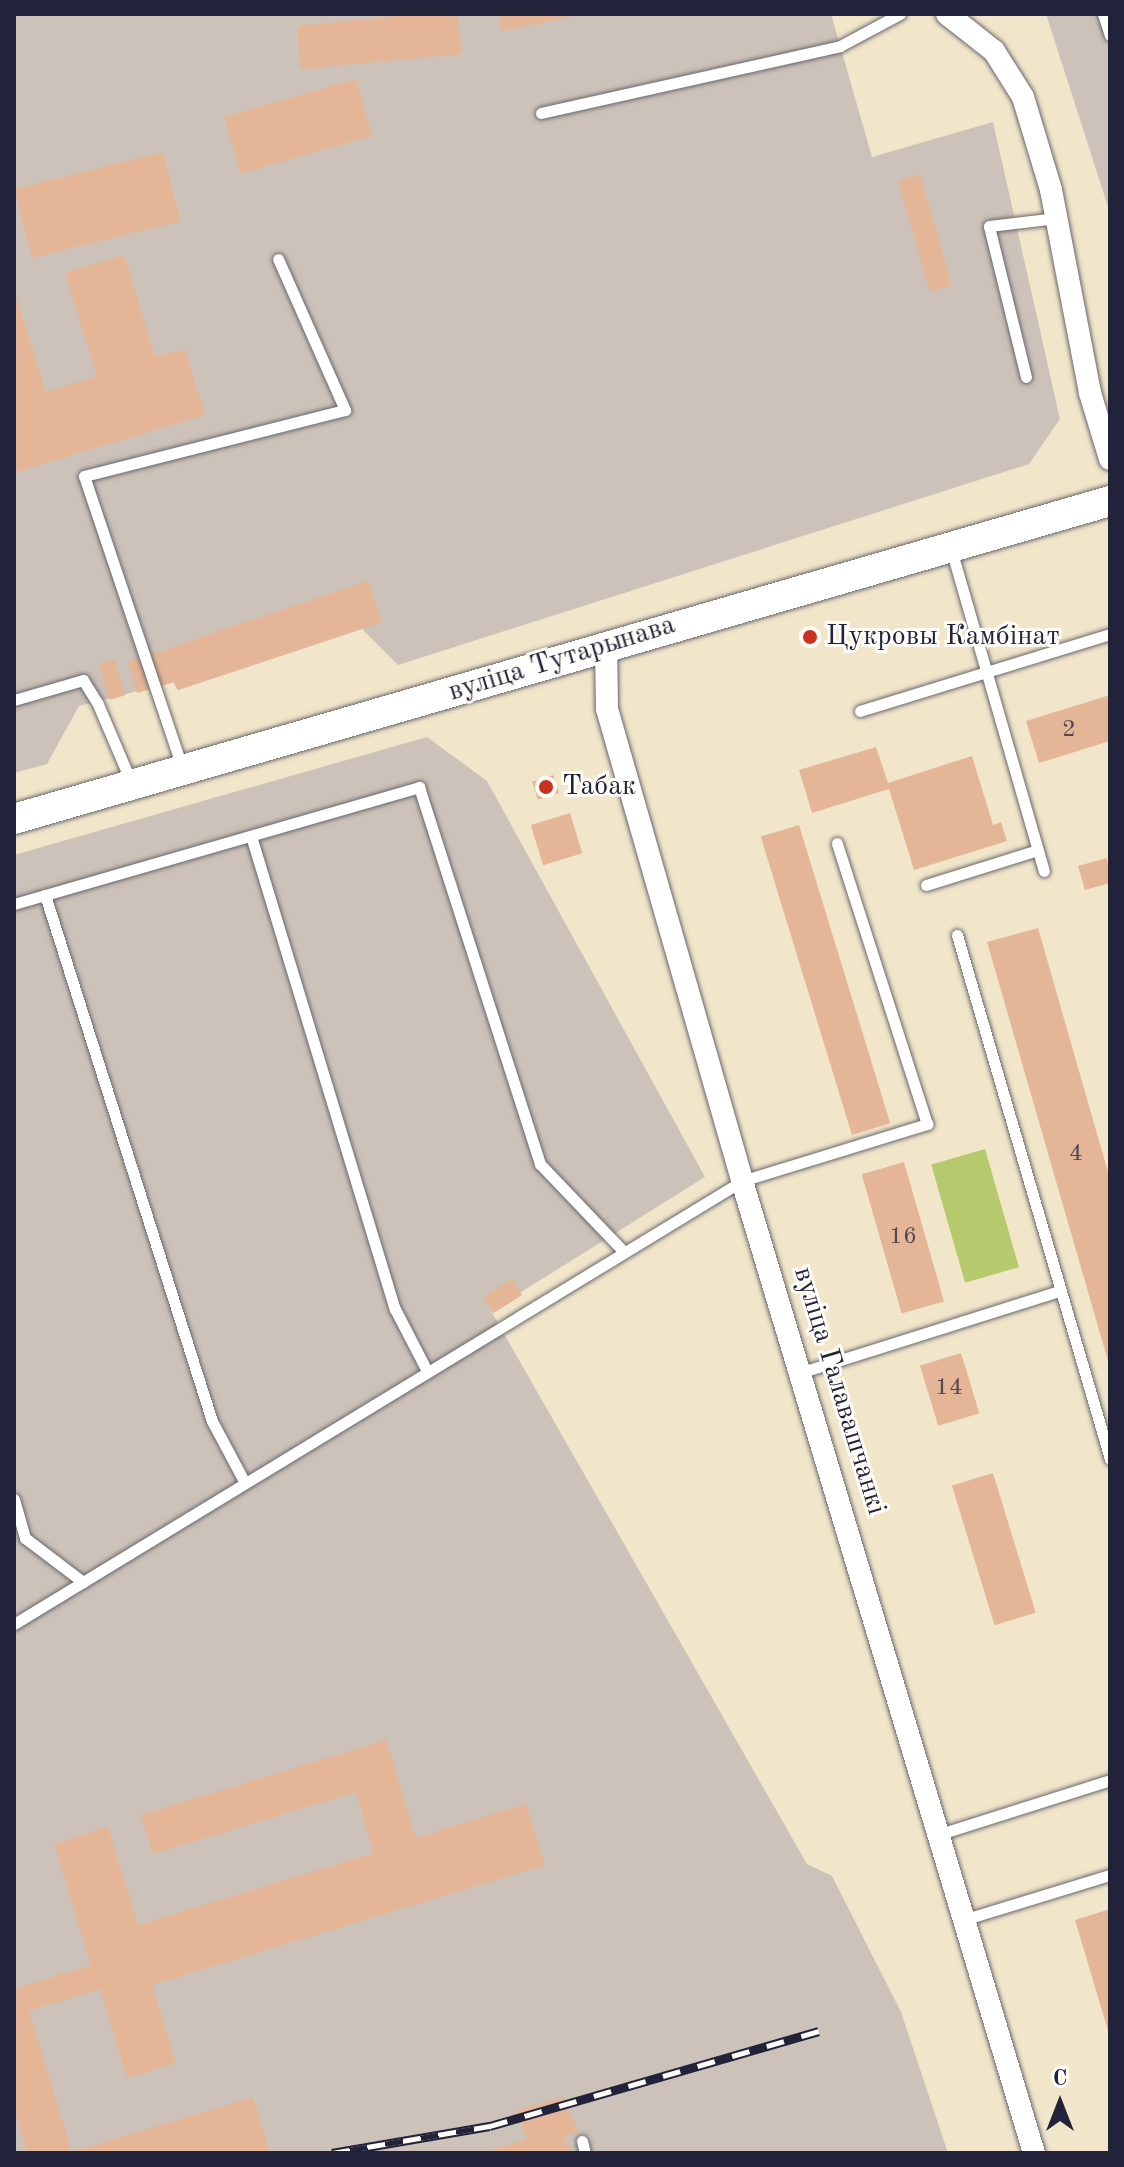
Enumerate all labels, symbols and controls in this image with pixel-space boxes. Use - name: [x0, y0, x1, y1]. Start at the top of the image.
- street label: вуліца Тутарынава: [445, 609, 679, 709]
- place label: Цукровы Камбінат: [826, 620, 1060, 654]
- marker: Цукровы Камбінат: [801, 628, 819, 646]
- house number: 2: [1062, 717, 1076, 745]
- place label: Табак: [562, 770, 636, 804]
- marker: Табак: [537, 778, 555, 796]
- house number: 4: [1069, 1141, 1083, 1169]
- house number: 16: [889, 1224, 917, 1252]
- street label: вуліца Галавашчанкі: [785, 1263, 893, 1519]
- house number: 14: [935, 1375, 963, 1403]
- north arrow: [1020, 2063, 1100, 2143]
- text: С: [1053, 2068, 1067, 2090]

